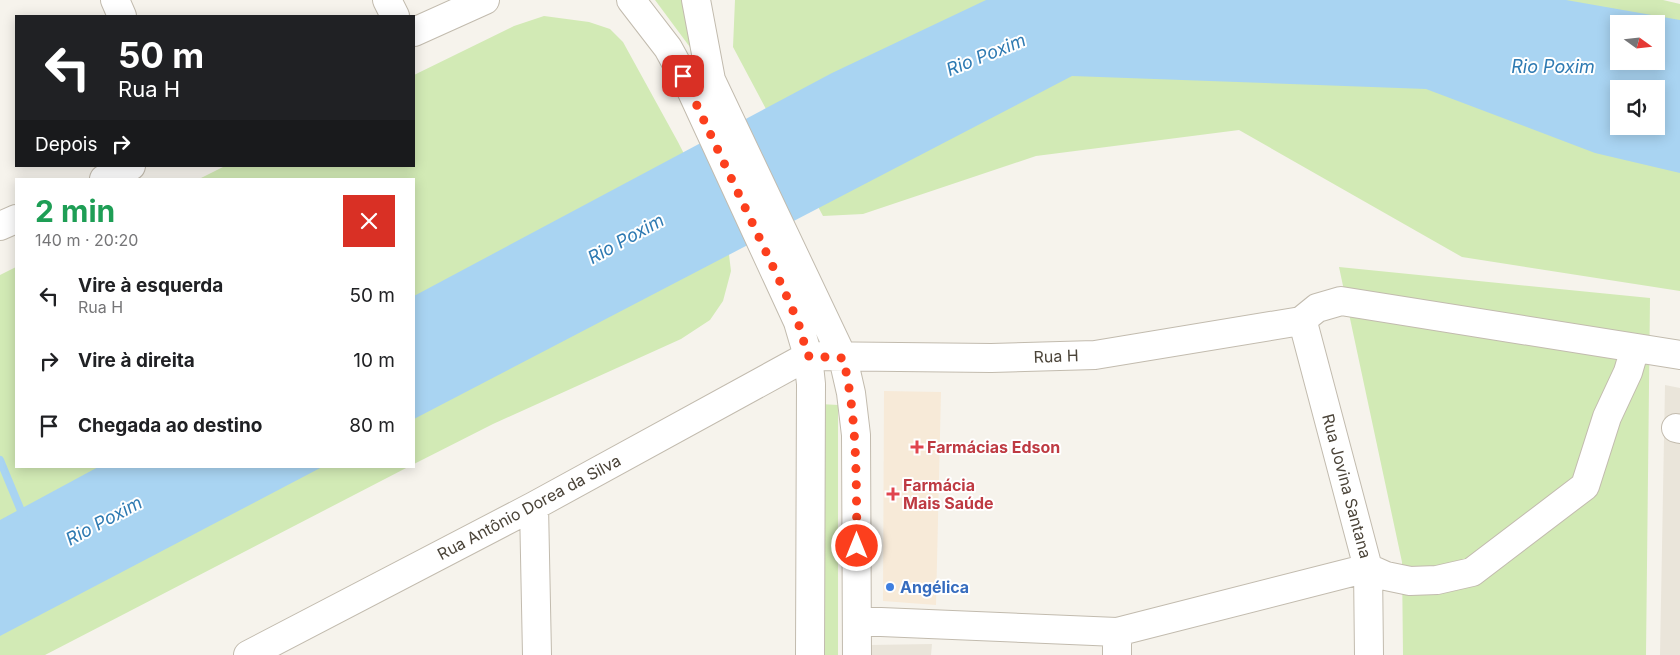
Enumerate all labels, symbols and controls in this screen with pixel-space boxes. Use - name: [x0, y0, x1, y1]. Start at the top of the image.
- north arrow: [1610, 15, 1665, 70]
- map controls: [1610, 15, 1665, 135]
- water label: Rio Poxim: [943, 29, 1029, 80]
- text: 50 m: [118, 34, 204, 76]
- icon: left: [35, 35, 100, 100]
- pin: [662, 55, 704, 97]
- water label: Rio Poxim: [1511, 56, 1595, 77]
- icon: arrive: [669, 62, 697, 90]
- text: Rua H: [118, 76, 180, 102]
- button: sound: [1610, 80, 1665, 135]
- icon: right: [107, 130, 135, 158]
- text: Depois: [35, 133, 97, 156]
- text: 2 min: [35, 193, 115, 229]
- button: close: [343, 195, 395, 247]
- water label: Rio Poxim: [584, 209, 668, 268]
- text: 140 m · 20:20: [35, 230, 138, 250]
- text: Vire à esquerda: [78, 274, 223, 297]
- icon: left: [35, 282, 63, 310]
- text: 50 m: [349, 284, 395, 307]
- text: Rua H: [78, 297, 123, 317]
- street label: Rua H: [1033, 345, 1079, 367]
- icon: right: [35, 347, 63, 375]
- text: Vire à direita: [78, 349, 195, 372]
- text: 10 m: [353, 349, 395, 372]
- street label: Rua Jovina Santana: [1318, 411, 1376, 561]
- icon: arrive: [35, 412, 63, 440]
- text: Chegada ao destino: [78, 414, 262, 437]
- text: 80 m: [349, 414, 395, 437]
- place label: Farmácias Edson: [927, 437, 1060, 457]
- marker: Farmácias Edson: [911, 441, 923, 453]
- street label: Rua Antônio Dorea da Silva: [434, 450, 624, 564]
- place label: Farmácia Mais Saúde: [903, 475, 994, 513]
- marker: Farmácia Mais Saúde: [887, 488, 899, 500]
- water label: Rio Poxim: [62, 492, 146, 549]
- position arrow: [830, 519, 882, 571]
- place label: Angélica: [900, 577, 969, 597]
- marker: Angélica: [884, 581, 896, 593]

